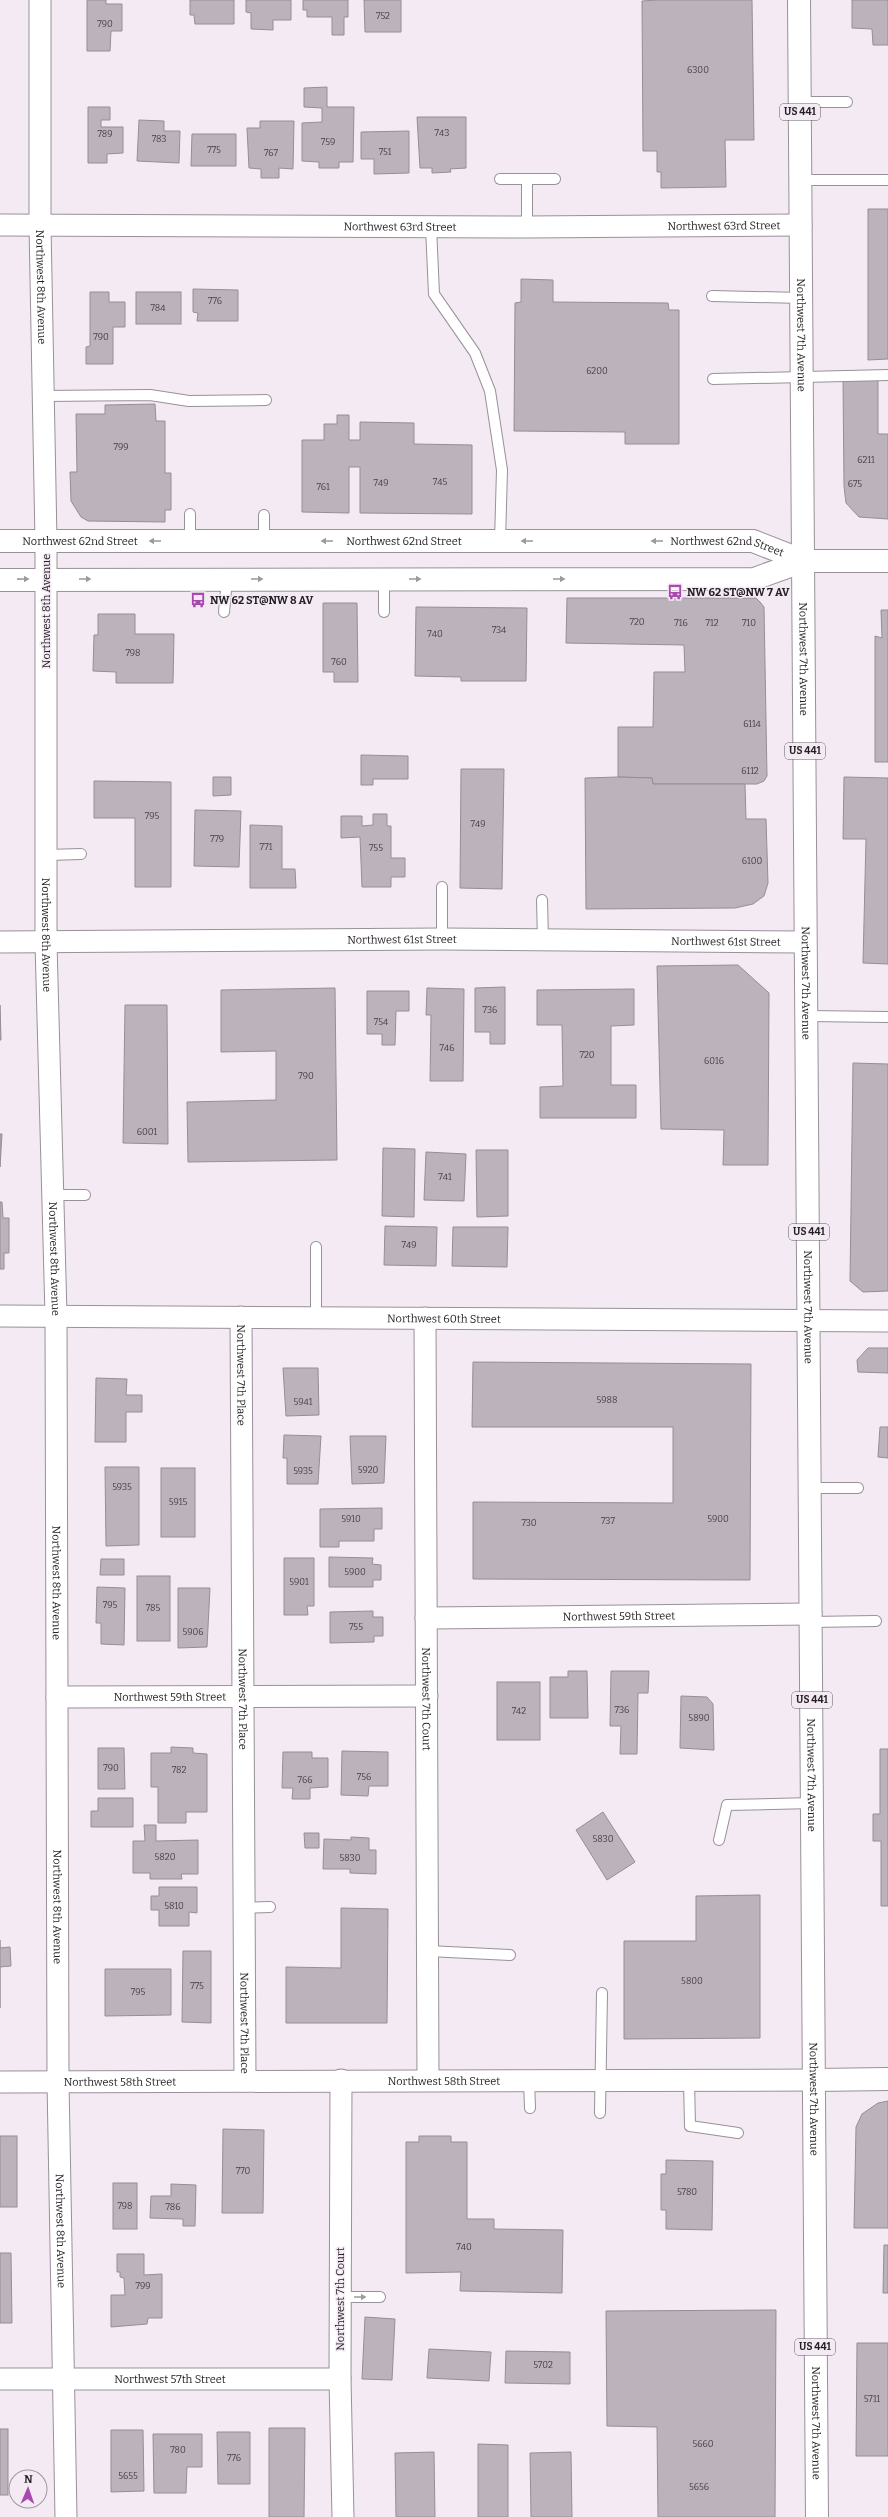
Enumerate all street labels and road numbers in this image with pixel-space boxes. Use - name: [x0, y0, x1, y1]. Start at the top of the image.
- road number: US 441: [780, 104, 820, 120]
- street label: Northwest 63rd Street: [667, 219, 781, 232]
- street label: Northwest 63rd Street: [343, 220, 457, 233]
- street label: Northwest 8th Avenue: [34, 230, 49, 344]
- street label: Northwest 7th Avenue: [794, 278, 808, 392]
- street label: Northwest 62nd Street: [22, 535, 138, 548]
- street label: Northwest 62nd Street: [346, 535, 462, 548]
- street label: Northwest 62nd Street: [670, 535, 786, 559]
- street label: Northwest 8th Avenue: [40, 554, 53, 668]
- street label: Northwest 7th Avenue: [797, 602, 811, 716]
- road number: US 441: [785, 743, 825, 759]
- street label: Northwest 8th Avenue: [40, 878, 54, 992]
- street label: Northwest 7th Avenue: [799, 926, 813, 1040]
- street label: Northwest 61st Street: [347, 932, 457, 946]
- street label: Northwest 61st Street: [671, 934, 781, 948]
- street label: Northwest 8th Avenue: [46, 1201, 63, 1316]
- road number: US 441: [789, 1224, 829, 1240]
- street label: Northwest 7th Avenue: [801, 1250, 815, 1364]
- street label: Northwest 60th Street: [387, 1312, 501, 1325]
- street label: Northwest 7th Place: [235, 1324, 248, 1426]
- street label: Northwest 8th Avenue: [50, 1526, 63, 1640]
- street label: Northwest 59th Street: [563, 1609, 675, 1623]
- street label: Northwest 7th Court: [420, 1647, 433, 1751]
- street label: Northwest 7th Place: [236, 1648, 250, 1750]
- street label: Northwest 59th Street: [114, 1690, 226, 1703]
- road number: US 441: [792, 1692, 832, 1708]
- street label: Northwest 7th Avenue: [805, 1718, 819, 1832]
- street label: Northwest 8th Avenue: [51, 1850, 64, 1964]
- street label: Northwest 7th Place: [238, 1972, 251, 2074]
- street label: Northwest 7th Avenue: [807, 2042, 821, 2156]
- street label: Northwest 58th Street: [388, 2074, 500, 2088]
- street label: Northwest 58th Street: [64, 2075, 176, 2088]
- street label: Northwest 8th Avenue: [53, 2173, 68, 2288]
- street label: Northwest 7th Court: [334, 2247, 347, 2351]
- road number: US 441: [795, 2339, 835, 2355]
- street label: Northwest 7th Avenue: [809, 2366, 823, 2480]
- street label: Northwest 57th Street: [114, 2373, 226, 2386]

